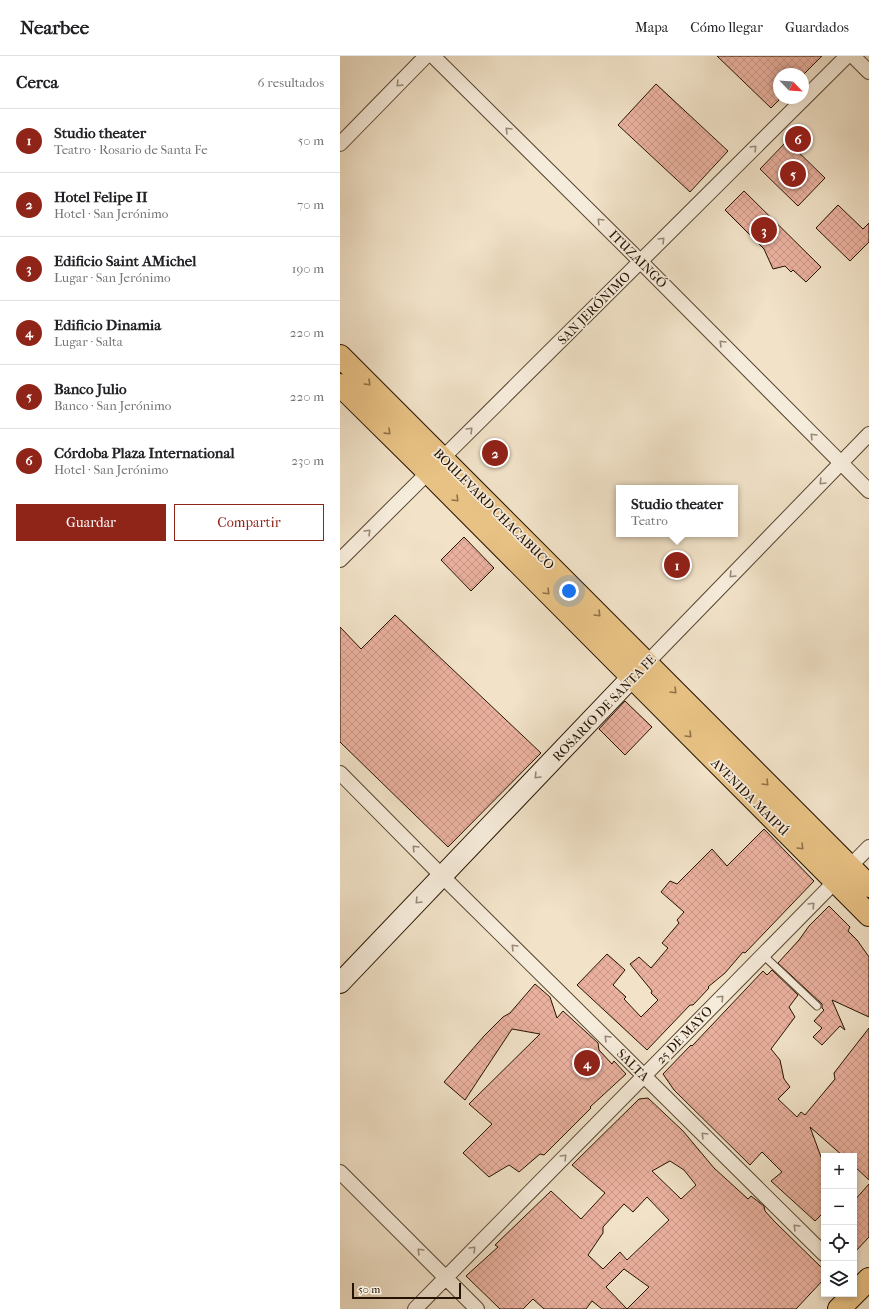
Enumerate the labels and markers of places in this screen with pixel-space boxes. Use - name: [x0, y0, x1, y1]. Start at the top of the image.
- pin: 6: [785, 124, 811, 154]
- pin: 5: [780, 159, 806, 189]
- pin: 3: [751, 215, 777, 245]
- pin: 2: [482, 438, 508, 468]
- pin: 1: [664, 550, 690, 580]
- pin: 4: [574, 1048, 600, 1078]

